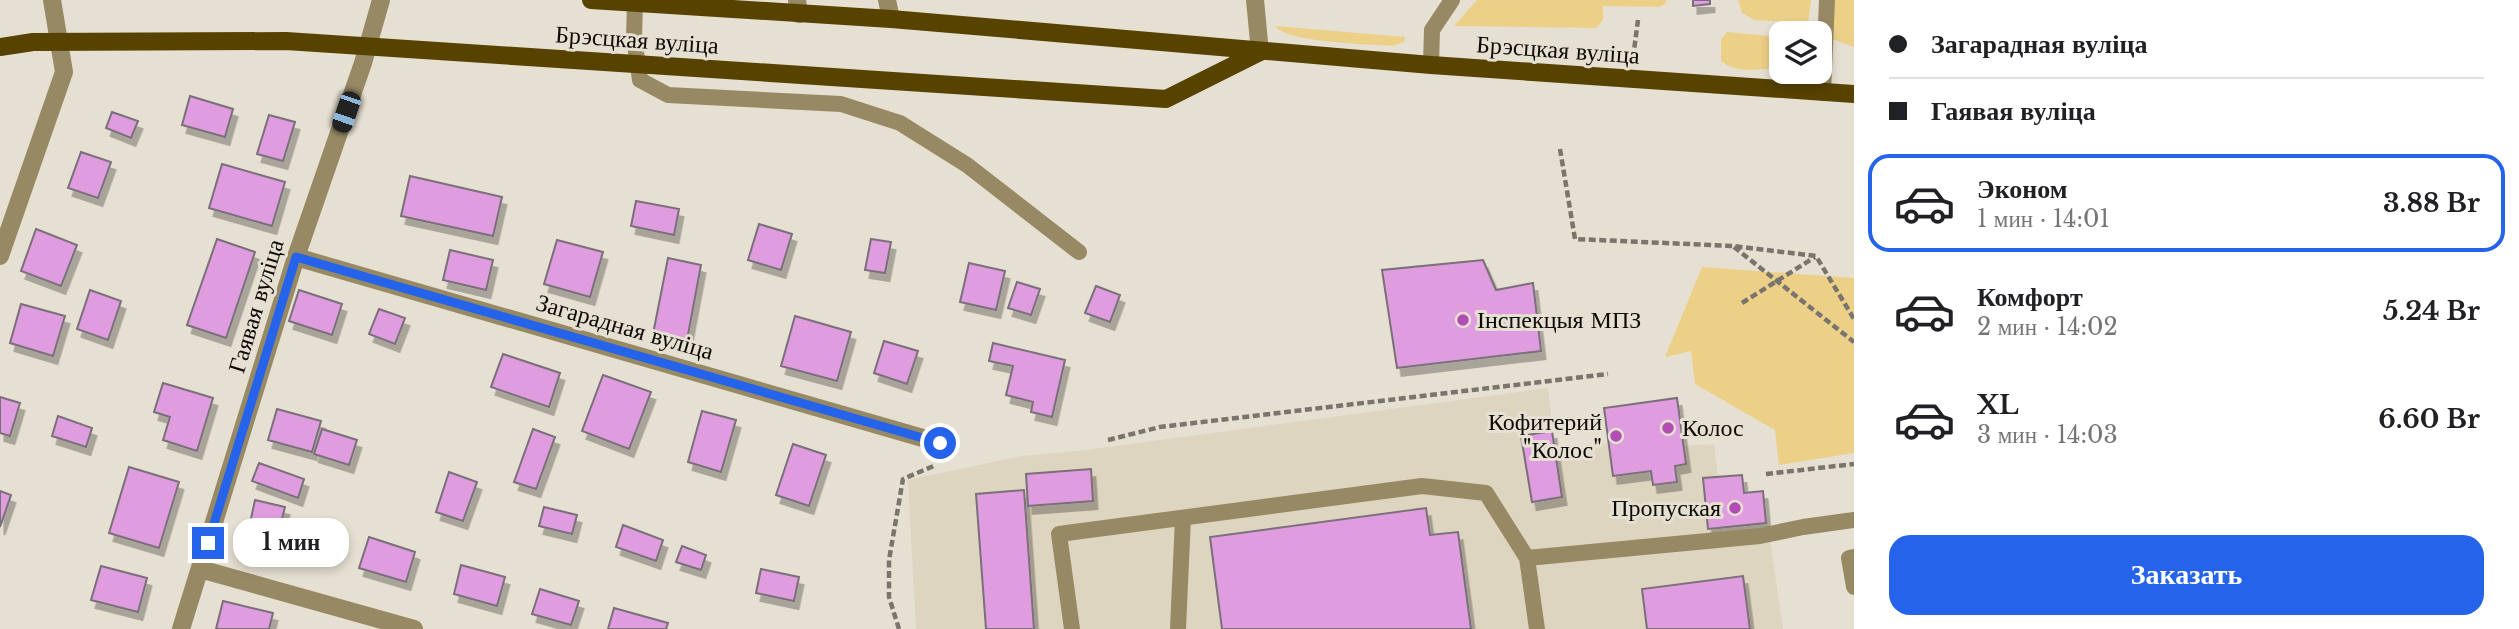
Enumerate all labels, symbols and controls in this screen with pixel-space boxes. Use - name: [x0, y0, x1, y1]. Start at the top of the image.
- street label: Брэсцкая вуліца: [554, 19, 720, 60]
- map controls: [1769, 21, 1832, 84]
- button: layers: [1769, 21, 1832, 84]
- text: Загарадная вуліца: [1931, 28, 2147, 60]
- street label: Брэсцкая вуліца: [1475, 29, 1641, 70]
- car: [330, 89, 363, 135]
- text: Гаявая вуліца: [1931, 95, 2096, 127]
- icon: car: [1893, 172, 1956, 235]
- text: Эконом: [1977, 173, 2067, 205]
- text: 3.88 Br: [2383, 187, 2480, 219]
- text: 1 мин · 14:01: [1977, 205, 2110, 233]
- street label: Гаявая вуліца: [221, 235, 290, 376]
- icon: car: [1893, 280, 1956, 343]
- text: Комфорт: [1977, 281, 2083, 313]
- street label: Загарадная вуліца: [533, 287, 717, 366]
- text: 5.24 Br: [2383, 295, 2480, 327]
- place label: Інспекцыя МПЗ: [1477, 305, 1641, 334]
- marker: Інспекцыя МПЗ: [1455, 312, 1471, 328]
- text: 2 мин · 14:02: [1977, 313, 2118, 341]
- icon: car: [1893, 388, 1956, 451]
- text: XL: [1977, 389, 2019, 421]
- text: 6.60 Br: [2378, 403, 2480, 435]
- place label: Кофитерий "Колос": [1488, 407, 1602, 464]
- place label: Колос: [1682, 413, 1744, 442]
- marker: Колос: [1660, 420, 1676, 436]
- text: 3 мин · 14:03: [1977, 421, 2118, 449]
- route start: [924, 427, 956, 459]
- marker: Кофитерий "Колос": [1608, 428, 1624, 444]
- place label: Пропуская: [1611, 493, 1721, 522]
- marker: Пропуская: [1727, 500, 1743, 516]
- callout: 1 мин: [232, 518, 348, 568]
- route end: [192, 527, 224, 559]
- text: 1 мин: [262, 528, 320, 556]
- button: Заказать: [1889, 535, 2484, 615]

